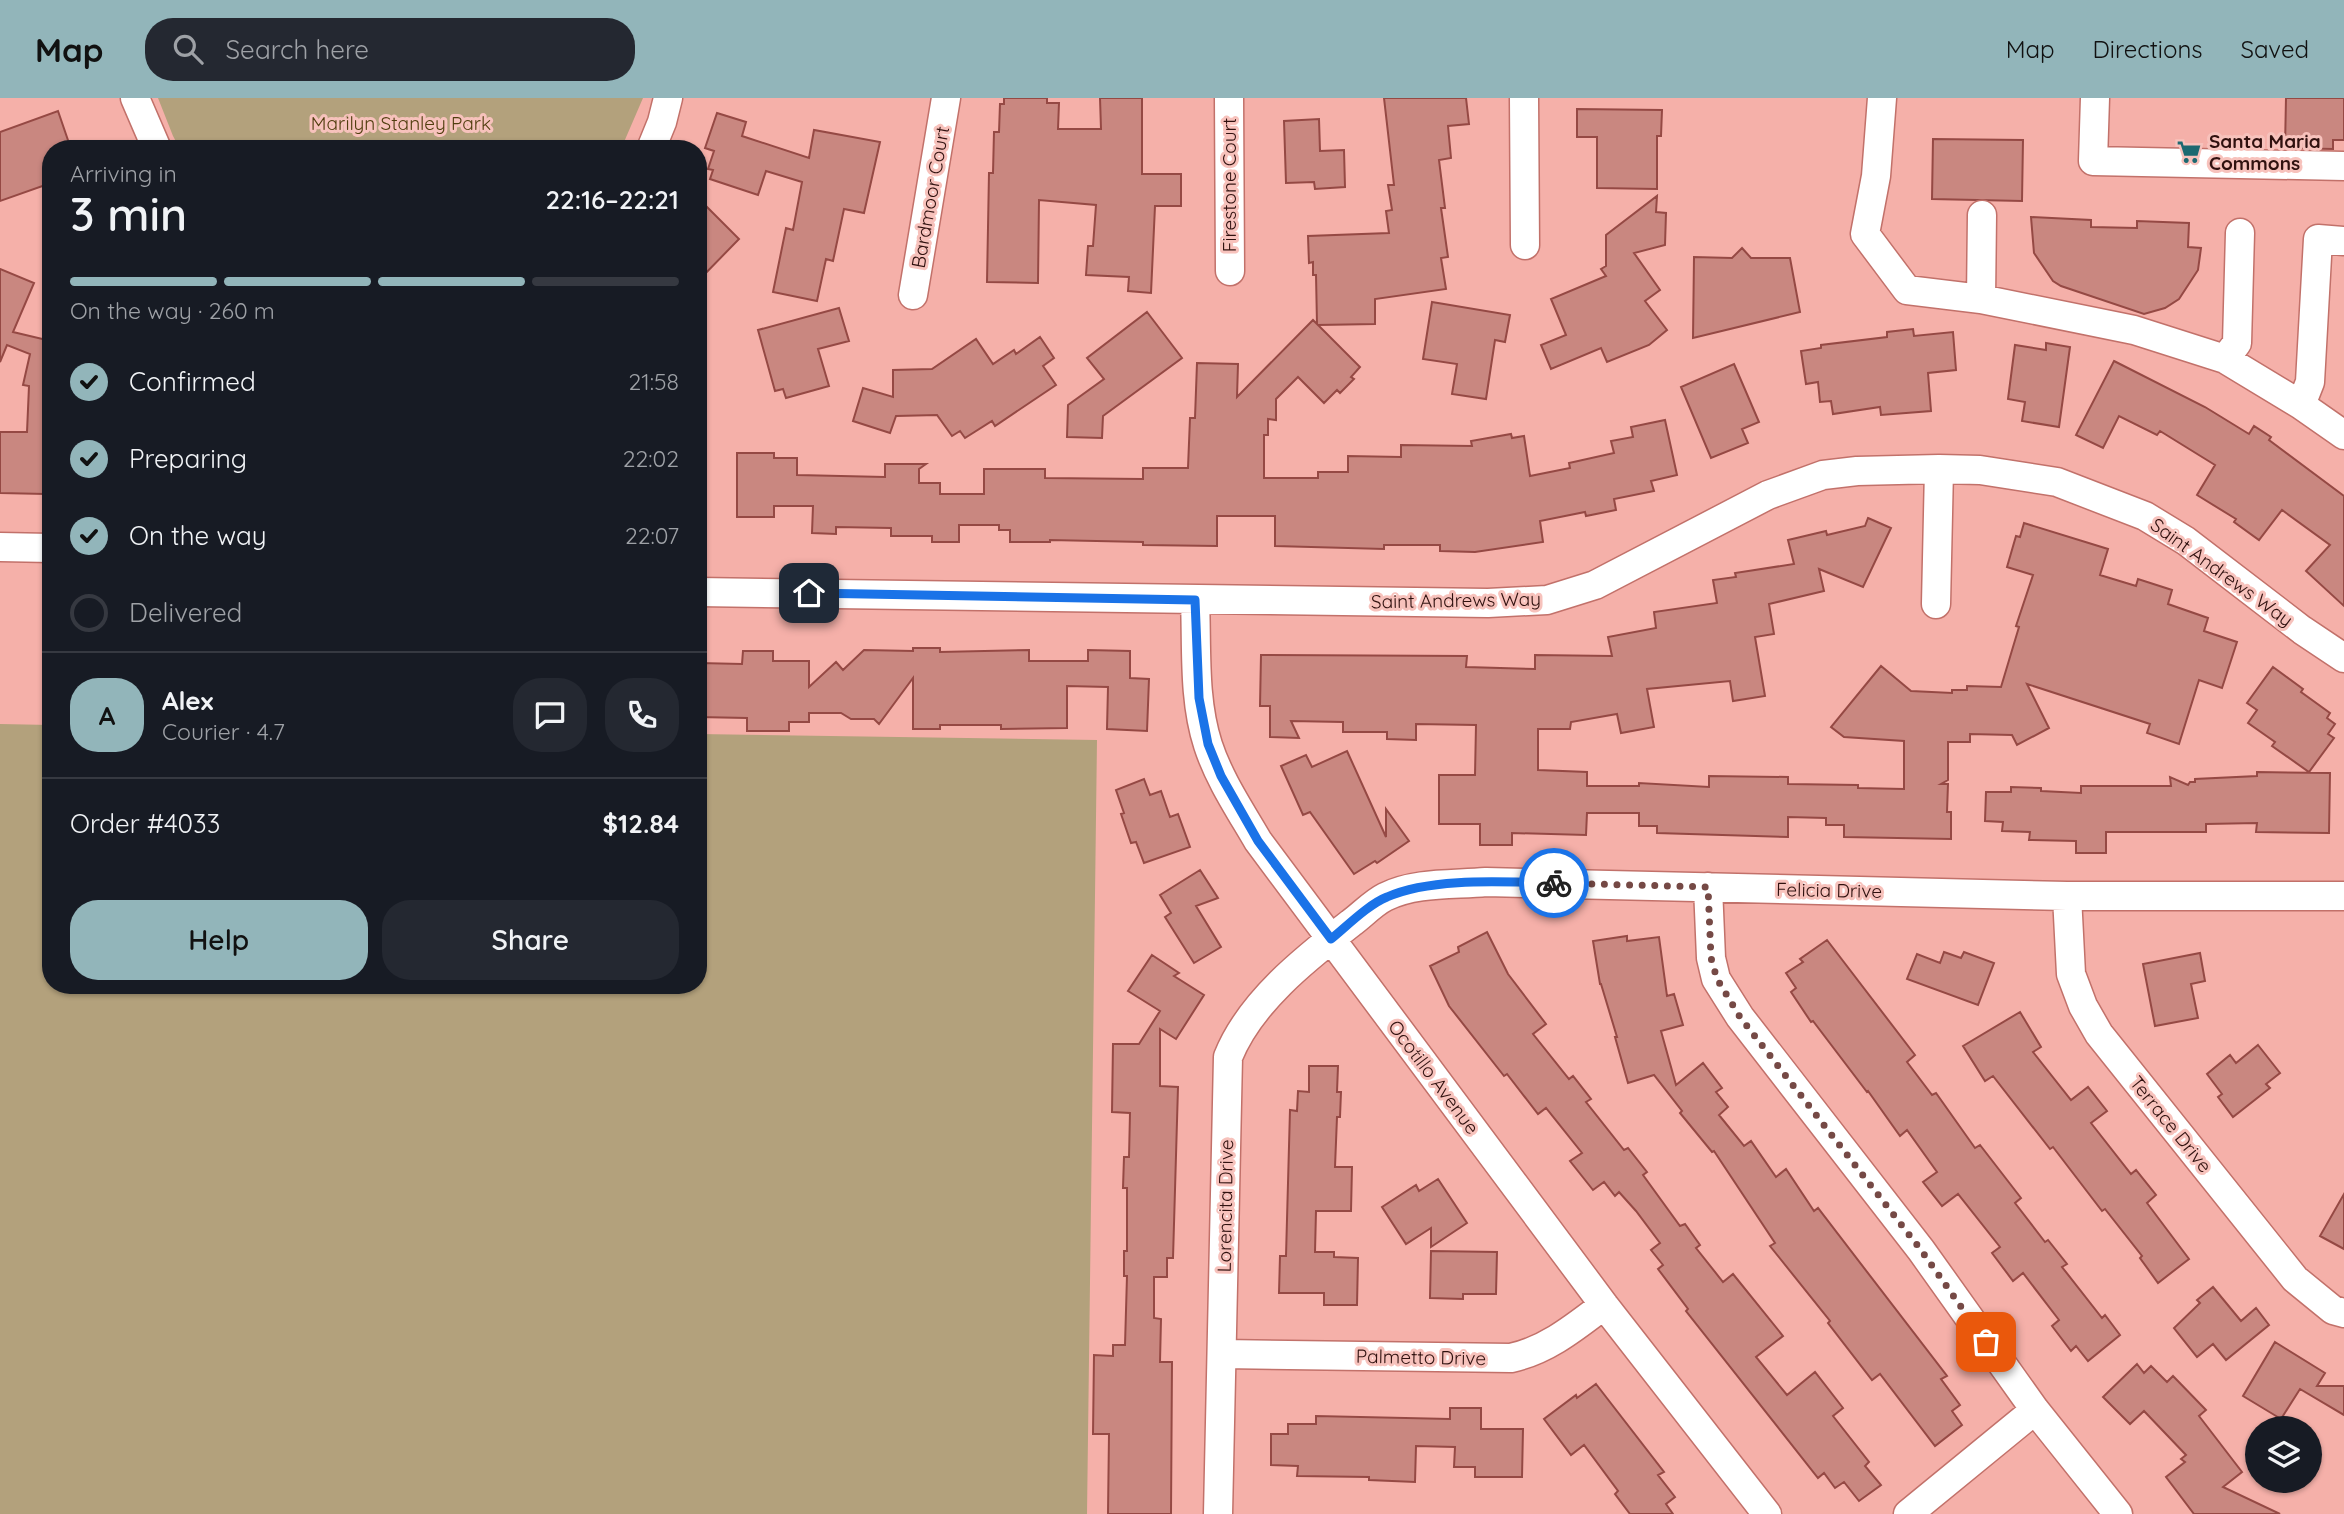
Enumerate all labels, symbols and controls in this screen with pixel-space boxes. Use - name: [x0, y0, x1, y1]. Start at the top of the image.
- search box: [145, 18, 635, 81]
- text: Map: [35, 29, 103, 70]
- icon: search: [169, 30, 207, 68]
- text: Search here: [225, 33, 369, 66]
- text: Map: [2006, 34, 2055, 64]
- text: Directions: [2093, 34, 2203, 64]
- text: Saved: [2241, 34, 2309, 64]
- park label: Marilyn Stanley Park: [311, 111, 491, 135]
- street label: Firestone Court: [1217, 118, 1241, 252]
- street label: Bardmoor Court: [906, 124, 954, 270]
- place label: Santa Maria Commons: [2209, 129, 2321, 175]
- supermarket icon: Santa Maria Commons: [2175, 138, 2203, 166]
- text: Arriving in: [70, 159, 177, 188]
- text: 22:16–22:21: [545, 183, 679, 216]
- text: 3 min: [70, 185, 187, 243]
- text: On the way · 260 m: [70, 296, 275, 325]
- icon: check: [70, 363, 108, 401]
- text: Confirmed: [129, 365, 256, 398]
- text: 21:58: [628, 367, 679, 396]
- icon: check: [70, 440, 108, 478]
- text: Preparing: [129, 442, 247, 475]
- text: 22:02: [623, 444, 679, 473]
- street label: Saint Andrews Way: [2146, 512, 2298, 632]
- icon: check: [70, 517, 108, 555]
- text: On the way: [129, 519, 267, 552]
- text: 22:07: [625, 521, 679, 550]
- pin: [779, 563, 839, 623]
- icon: home: [790, 574, 828, 612]
- street label: Saint Andrews Way: [1371, 587, 1541, 613]
- text: Delivered: [129, 596, 242, 629]
- button: chat: [513, 678, 587, 752]
- button: phone: [605, 678, 679, 752]
- text: Alex: [162, 684, 213, 717]
- text: A: [99, 699, 115, 732]
- text: Courier · 4.7: [162, 717, 285, 746]
- text: Order #4033: [70, 807, 220, 840]
- text: $12.84: [603, 807, 679, 840]
- courier: [1519, 848, 1589, 918]
- icon: bike: [1535, 864, 1573, 902]
- street label: Felicia Drive: [1776, 877, 1882, 903]
- button: Help: [70, 900, 368, 980]
- button: Share: [382, 900, 679, 980]
- street label: Ocotillo Avenue: [1383, 1015, 1485, 1139]
- street label: Terrace Drive: [2125, 1071, 2217, 1177]
- street label: Lorencita Drive: [1212, 1139, 1238, 1273]
- pin: [1956, 1312, 2016, 1372]
- icon: bag: [1967, 1323, 2005, 1361]
- street label: Palmetto Drive: [1356, 1344, 1486, 1370]
- map controls: [2245, 1416, 2322, 1493]
- button: layers: [2245, 1416, 2322, 1493]

